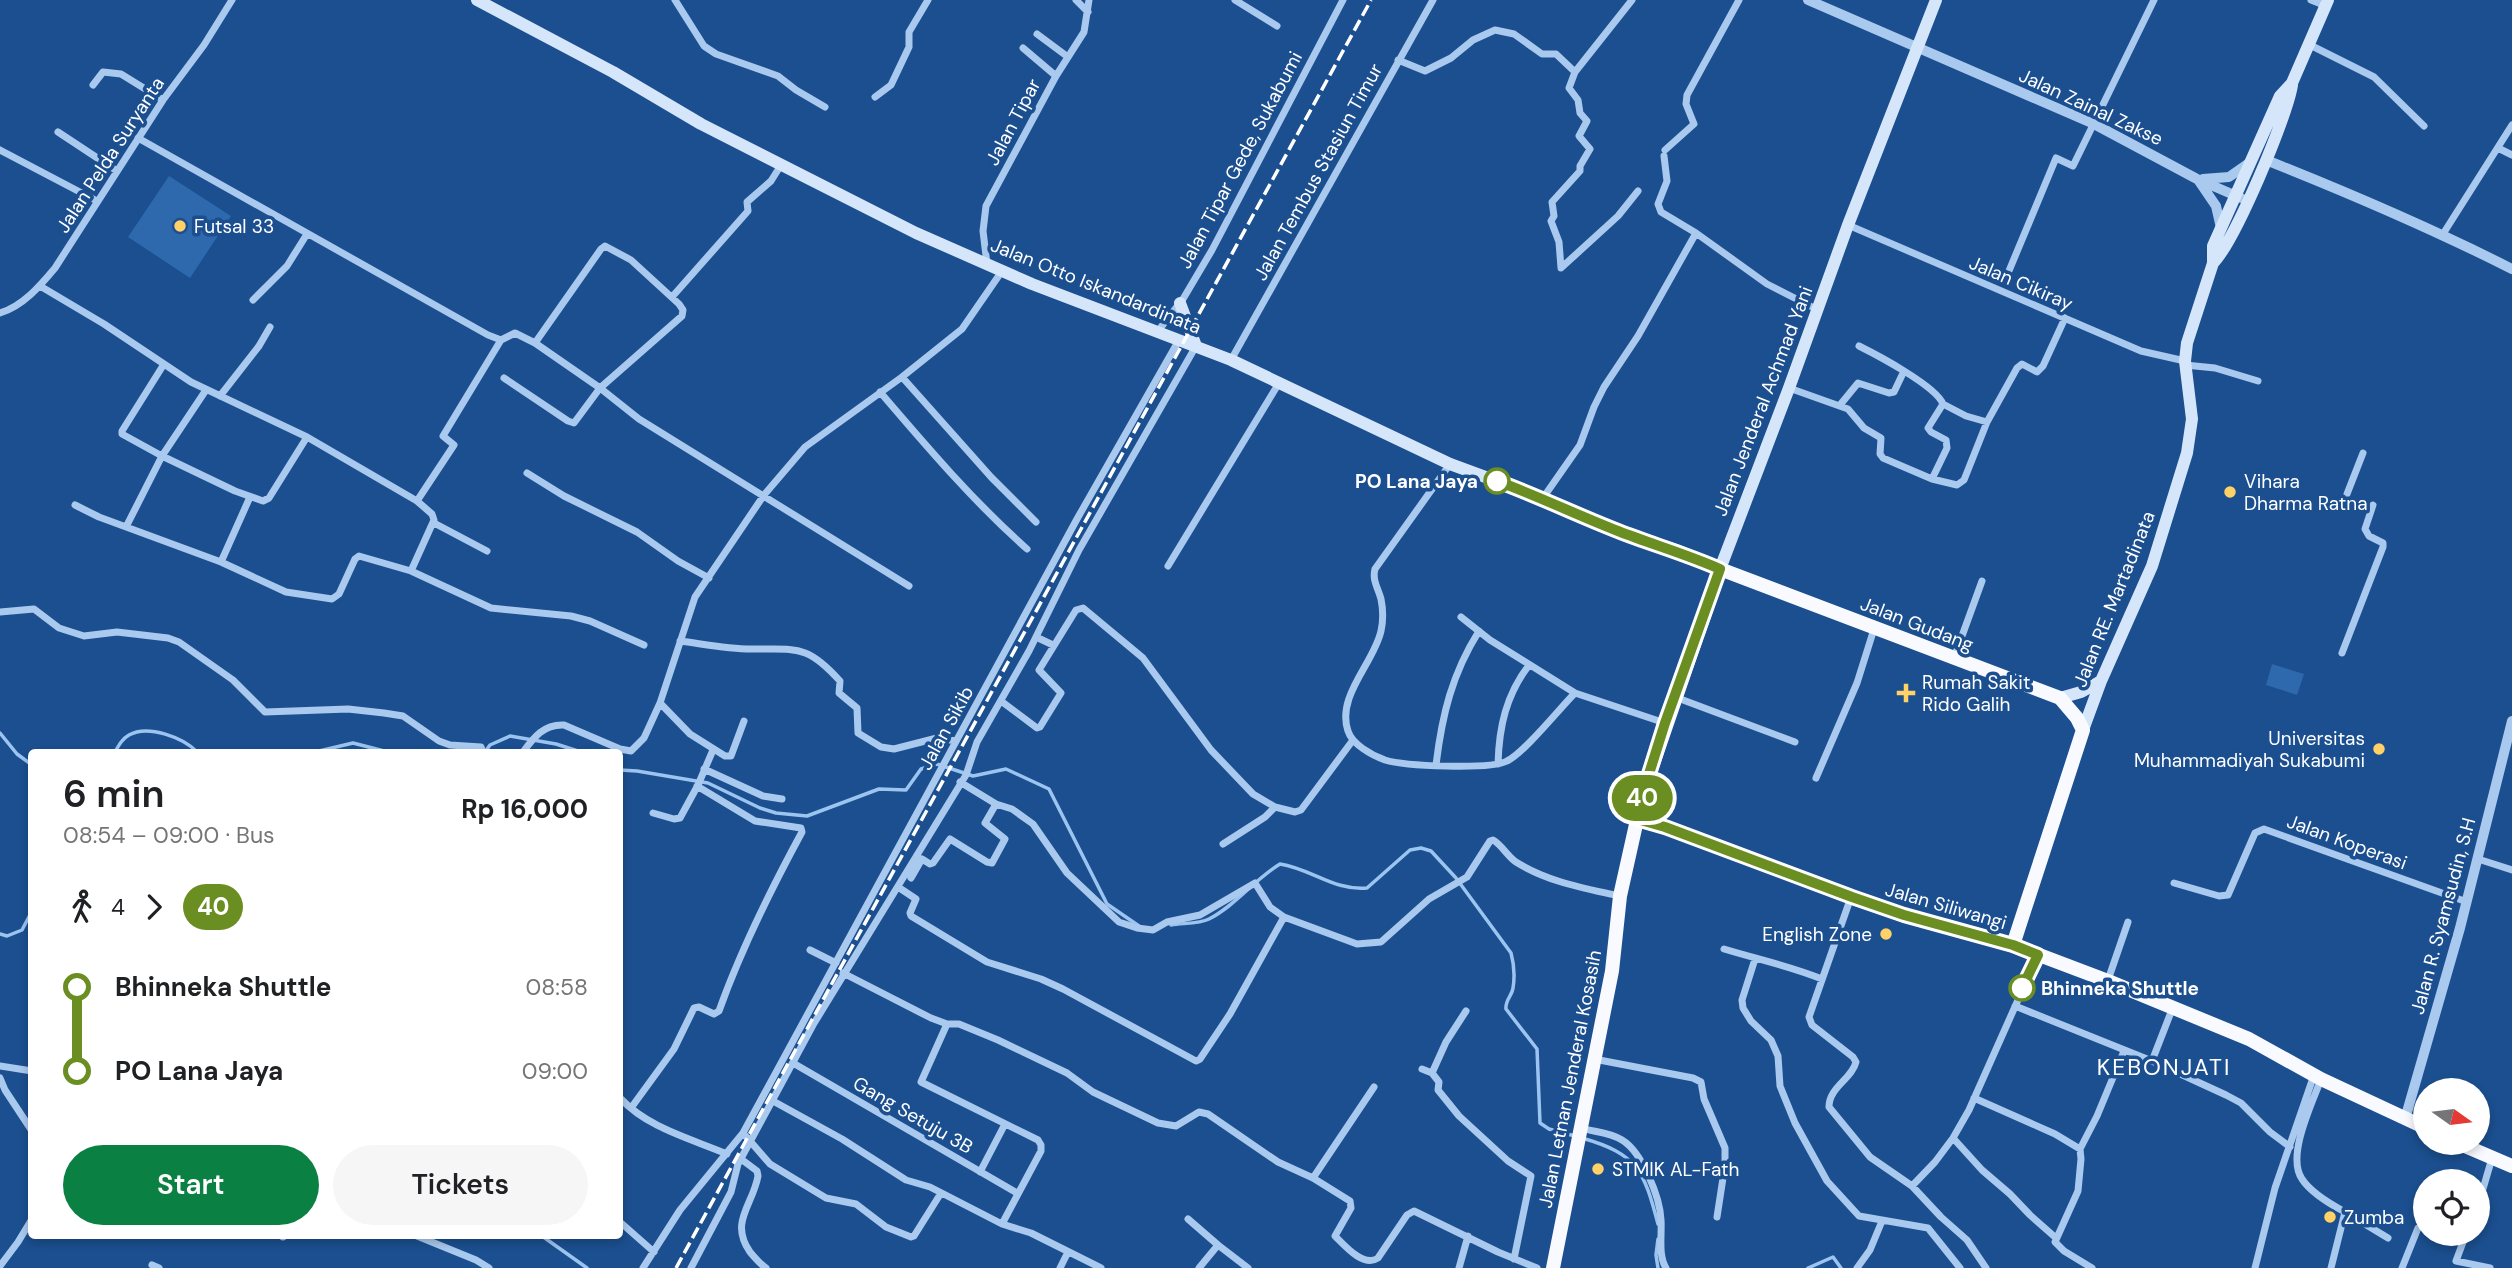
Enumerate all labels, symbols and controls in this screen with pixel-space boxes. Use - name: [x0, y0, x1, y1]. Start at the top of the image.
- street label: Jalan Tipar Gede, Sukabumi: [1172, 47, 1308, 273]
- street label: Jalan Tembus Stasiun Timur: [1248, 59, 1388, 285]
- street label: Jalan Zainal Zakse: [2015, 63, 2167, 151]
- street label: Jalan Pelda Suryanta: [50, 72, 170, 238]
- street label: Jalan Tipar: [980, 74, 1046, 170]
- place label: Futsal 33: [194, 214, 274, 239]
- marker: Futsal 33: [172, 218, 188, 234]
- street label: Jalan Otto Iskandardinata: [987, 232, 1205, 340]
- street label: Jalan Cikiray: [1965, 250, 2077, 316]
- street label: Jalan Jenderal Achmad Yani: [1708, 282, 1818, 520]
- marker: PO Lana Jaya: [1484, 468, 1510, 494]
- place label: PO Lana Jaya: [1355, 469, 1478, 494]
- place label: Vihara Dharma Ratna: [2244, 469, 2367, 516]
- marker: Vihara Dharma Ratna: [2222, 484, 2238, 500]
- street label: Jalan RE. Martadinata: [2067, 507, 2161, 691]
- street label: Jalan Gudang: [1857, 591, 1978, 657]
- place label: Rumah Sakit Rido Galih: [1922, 670, 2030, 717]
- street label: Jalan Sikib: [913, 682, 979, 774]
- marker: Rumah Sakit Rido Galih: [1896, 683, 1916, 703]
- place label: Universitas Muhammadiyah Sukabumi: [2134, 726, 2365, 773]
- marker: Universitas Muhammadiyah Sukabumi: [2371, 741, 2387, 757]
- text: 6 min: [63, 769, 165, 819]
- line badge: 40: [1610, 775, 1674, 821]
- text: 40: [1626, 782, 1658, 813]
- text: Rp 16,000: [461, 792, 588, 826]
- street label: Jalan Koperasi: [2283, 809, 2411, 875]
- street label: Jalan R. Syamsudin, S.H: [2405, 815, 2481, 1017]
- text: 08:54 – 09:00 · Bus: [63, 820, 275, 850]
- street label: Jalan Siliwangi: [1882, 877, 2010, 935]
- icon: walk: [63, 888, 101, 926]
- icon: forward: [135, 888, 173, 926]
- text: 40: [197, 891, 229, 922]
- text: 4: [111, 892, 125, 922]
- place label: English Zone: [1762, 922, 1872, 947]
- marker: English Zone: [1878, 926, 1894, 942]
- street label: Jalan Letnan Jenderal Kosasih: [1533, 948, 1607, 1210]
- text: Bhinneka Shuttle: [115, 970, 331, 1004]
- text: 08:58: [526, 972, 588, 1002]
- marker: Bhinneka Shuttle: [2009, 975, 2035, 1001]
- place label: Bhinneka Shuttle: [2041, 976, 2199, 1001]
- district label: KEBONJATI: [2097, 1052, 2231, 1082]
- text: PO Lana Jaya: [115, 1054, 283, 1088]
- text: 09:00: [522, 1056, 588, 1086]
- street label: Gang Setuju 3B: [849, 1071, 977, 1159]
- north arrow: [2413, 1078, 2490, 1155]
- map controls: [2413, 1078, 2490, 1246]
- button: Start: [63, 1145, 319, 1225]
- button: Tickets: [333, 1145, 588, 1225]
- place label: STMIK AL-Fath: [1612, 1157, 1740, 1182]
- marker: STMIK AL-Fath: [1590, 1161, 1606, 1177]
- button: locate: [2413, 1169, 2490, 1246]
- place label: Zumba: [2344, 1205, 2404, 1230]
- marker: Zumba: [2322, 1209, 2338, 1225]

